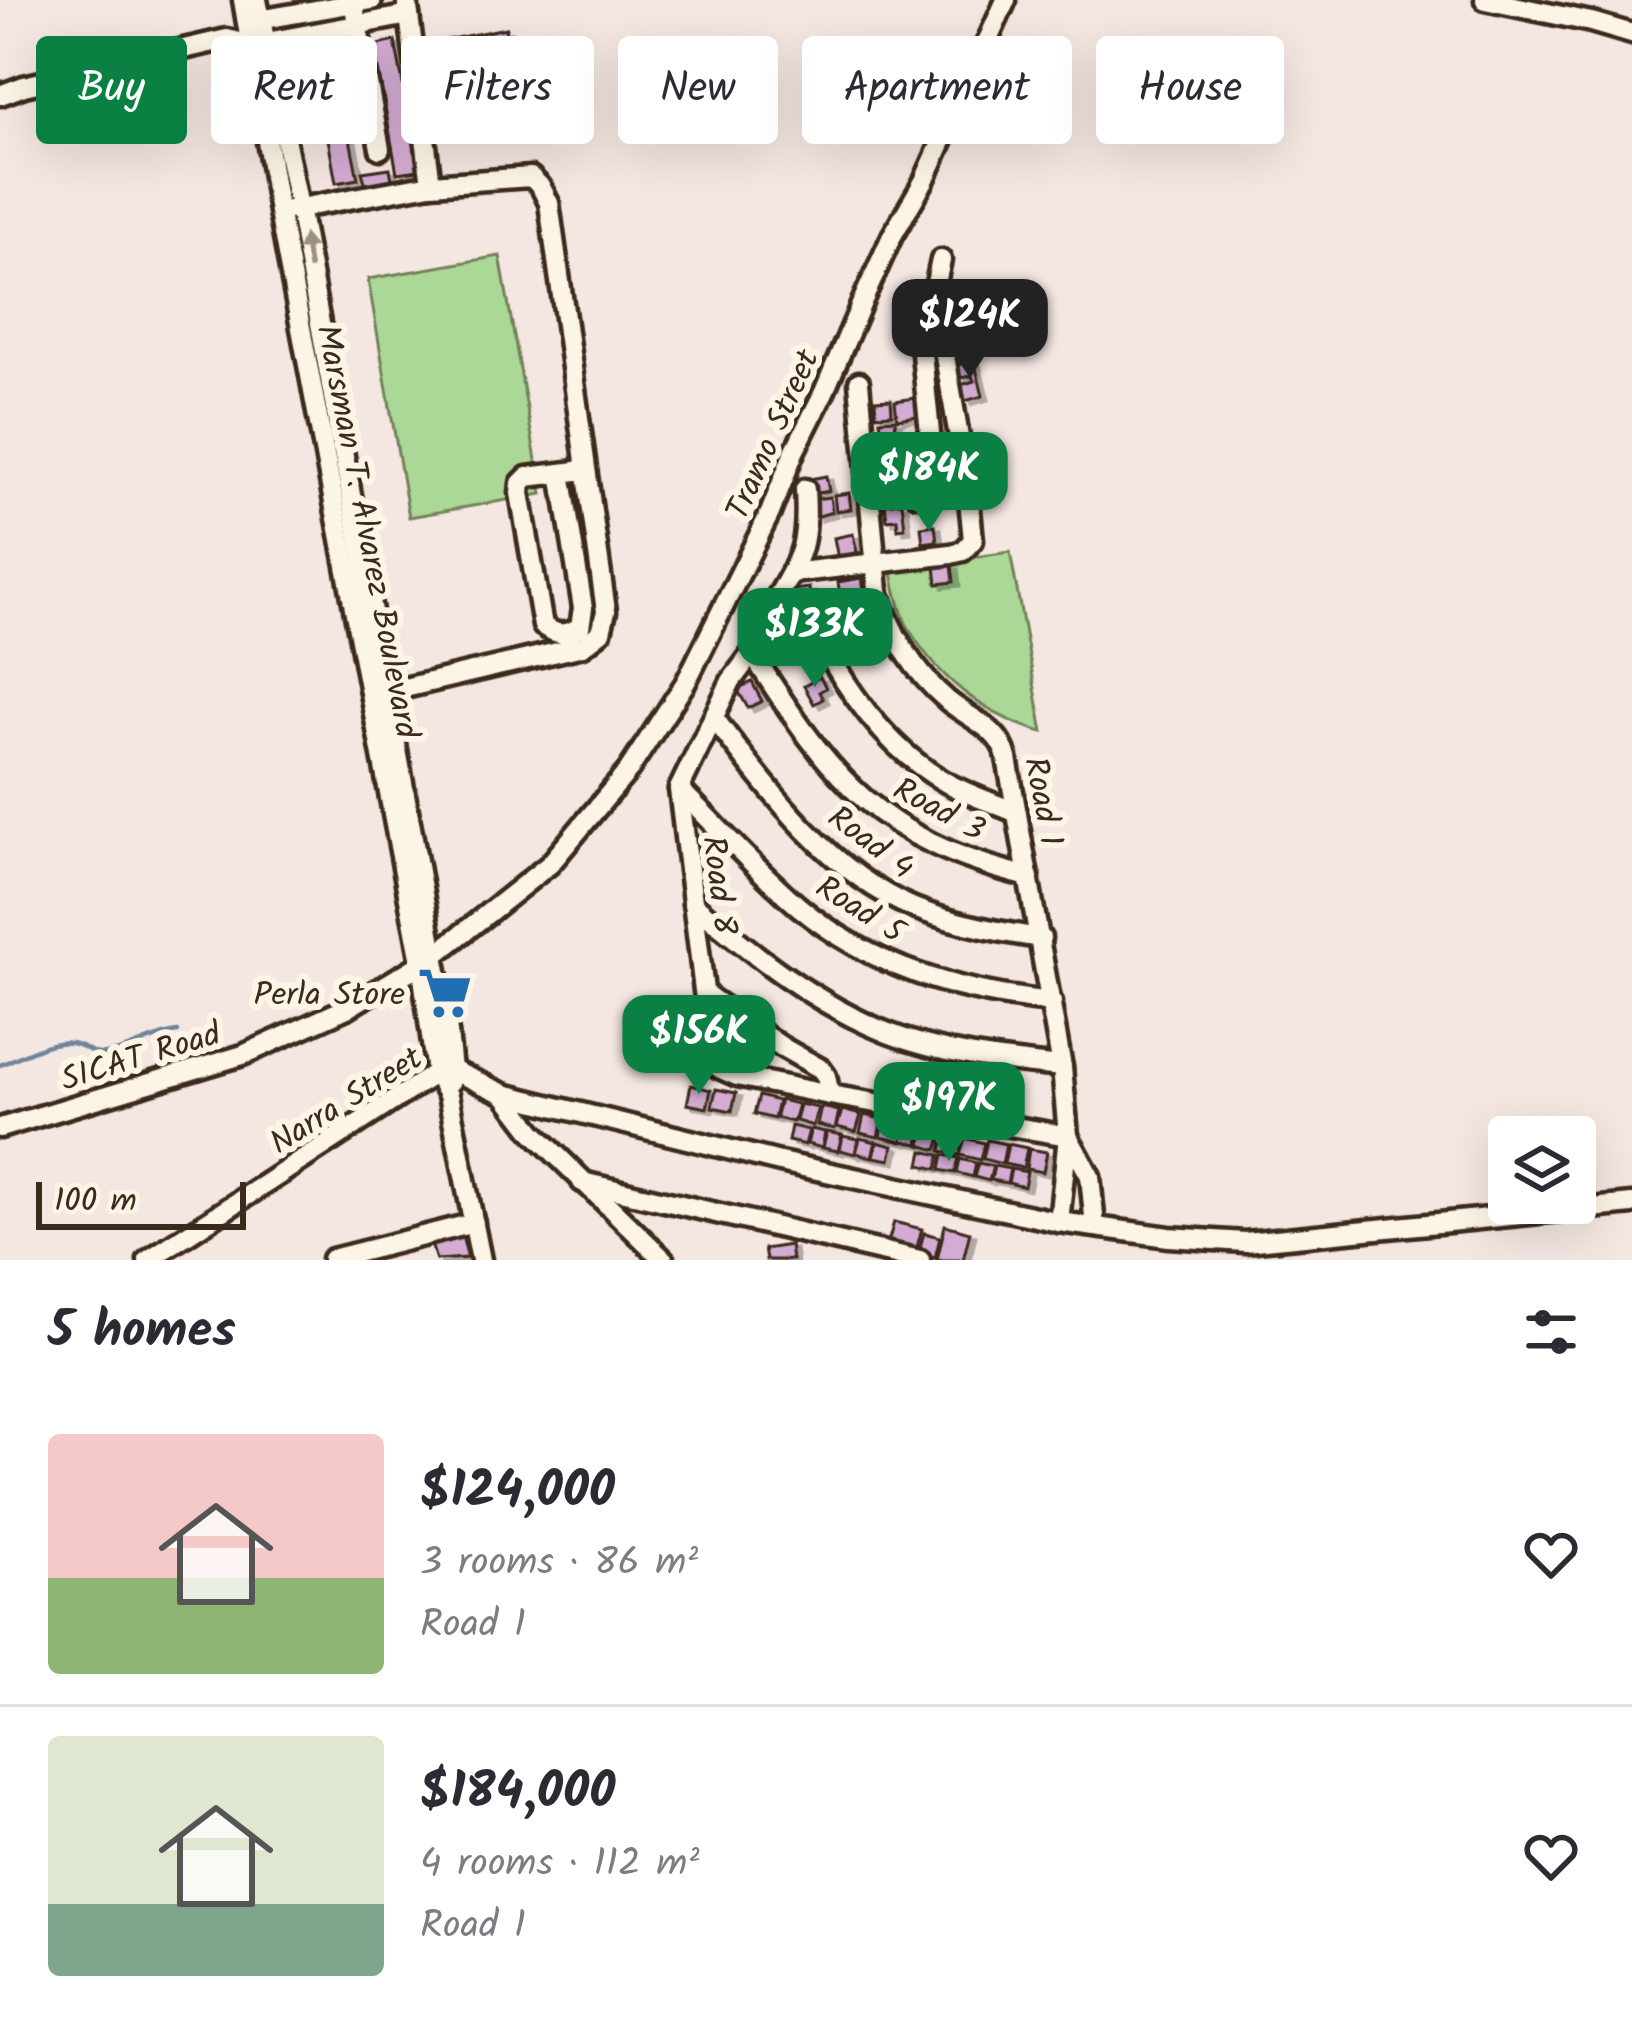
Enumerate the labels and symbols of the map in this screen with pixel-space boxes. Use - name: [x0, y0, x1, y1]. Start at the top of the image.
- one-way arrow: [297, 233, 316, 271]
- pin: $124K: [886, 279, 1054, 381]
- street label: Marsman T. Alvarez Boulevard: [299, 320, 432, 745]
- street label: Tramo Street: [713, 340, 836, 529]
- pin: $184K: [845, 432, 1013, 534]
- pin: $133K: [731, 588, 899, 690]
- street label: Road 1: [1007, 753, 1076, 851]
- street label: Road 3: [883, 765, 994, 858]
- street label: Road 4: [815, 793, 925, 894]
- street label: Road 8: [685, 833, 750, 938]
- street label: Road 5: [804, 863, 916, 960]
- supermarket icon: Perla Store: [416, 964, 474, 1022]
- place label: Perla Store: [253, 970, 405, 1023]
- pin: $156K: [615, 995, 783, 1097]
- street label: SICAT Road: [55, 1008, 229, 1108]
- street label: Narra Street: [260, 1033, 435, 1170]
- pin: $197K: [865, 1062, 1033, 1164]
- scale bar: [36, 1176, 246, 1229]

